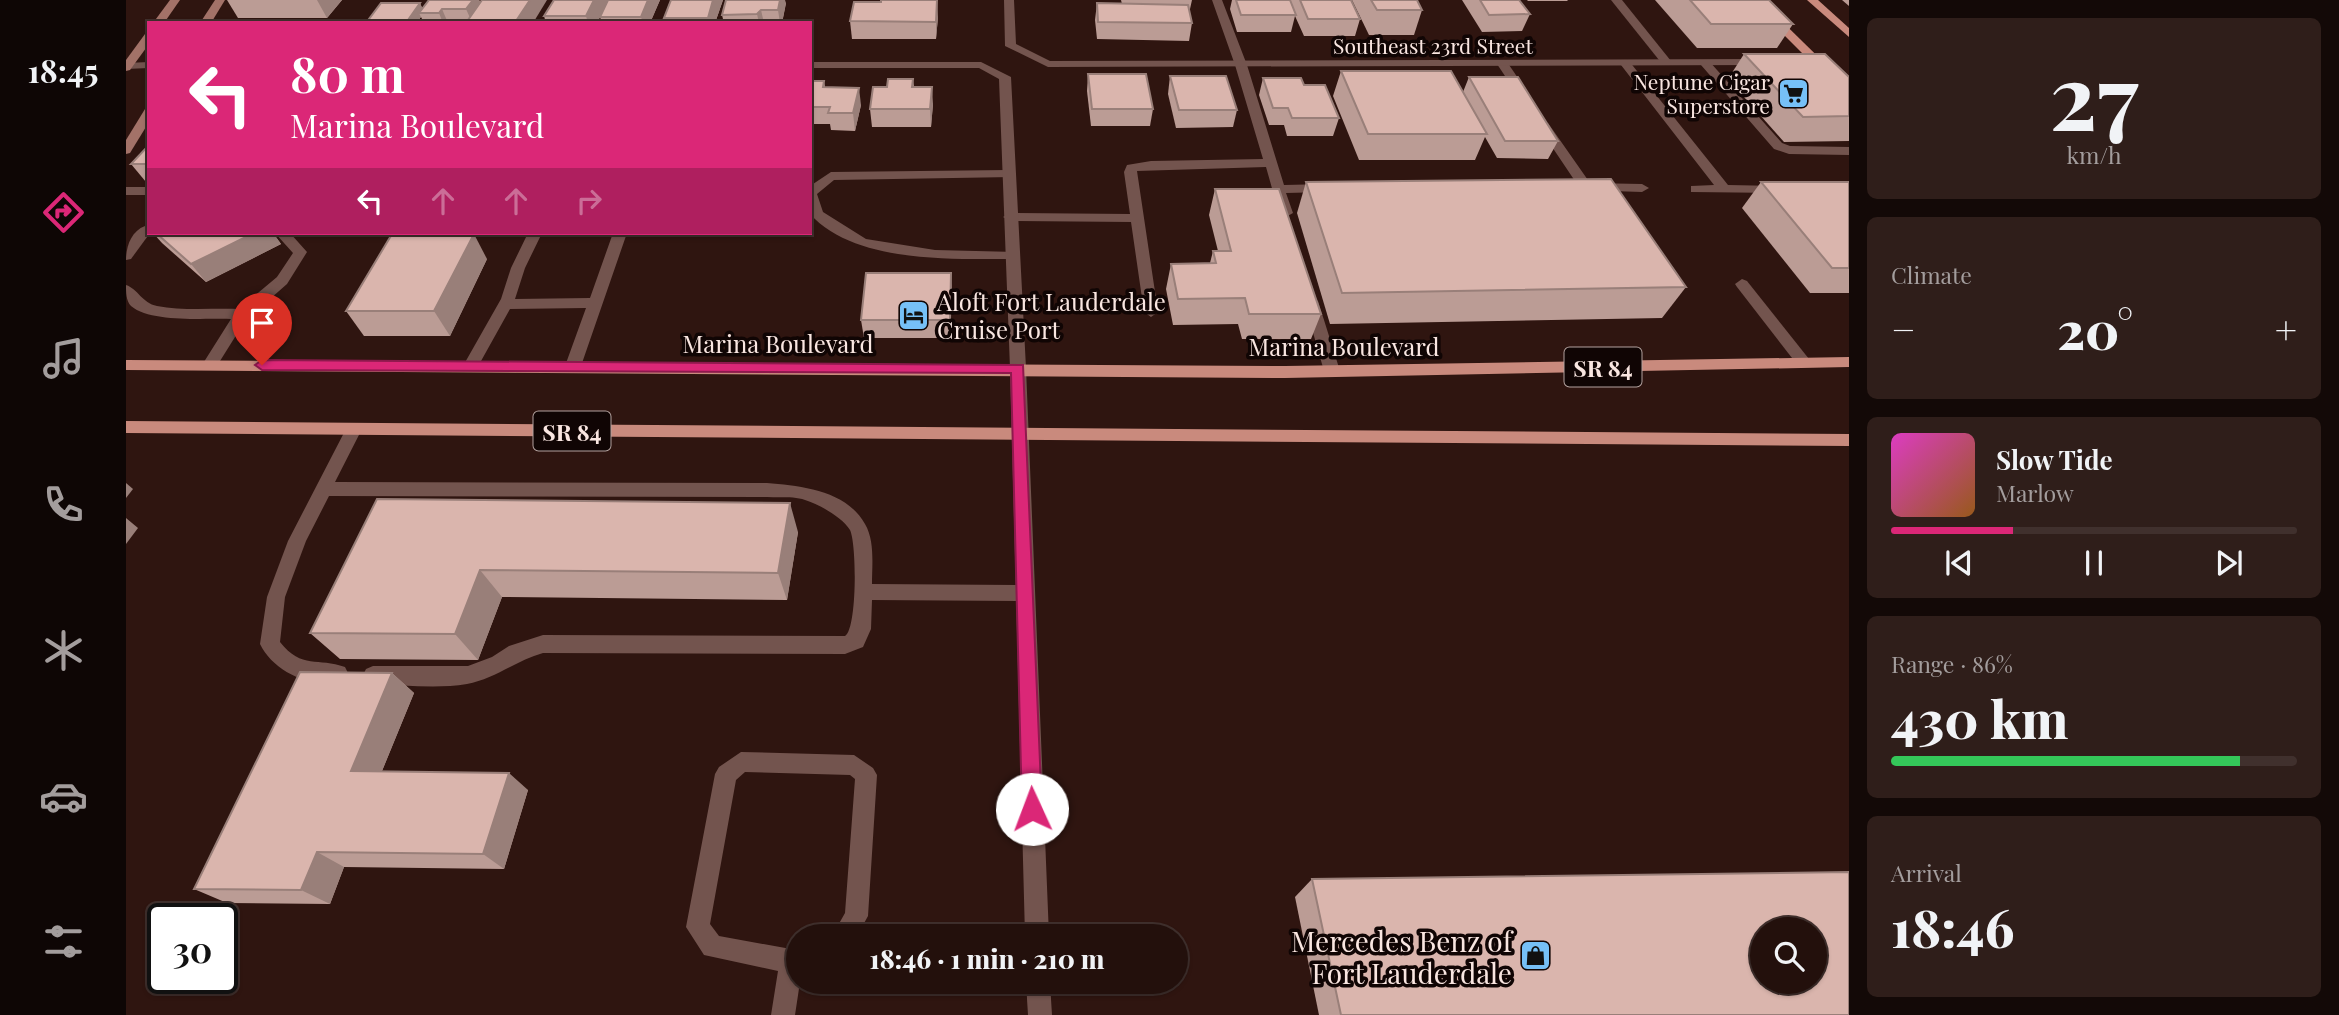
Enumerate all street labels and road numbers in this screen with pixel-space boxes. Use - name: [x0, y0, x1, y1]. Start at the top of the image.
- street label: Southeast 23rd Street: [1333, 31, 1533, 59]
- street label: Marina Boulevard: [683, 327, 873, 359]
- street label: Marina Boulevard: [1249, 330, 1439, 362]
- road number: SR 84: [1564, 348, 1642, 386]
- road number: SR 84: [534, 412, 611, 450]

